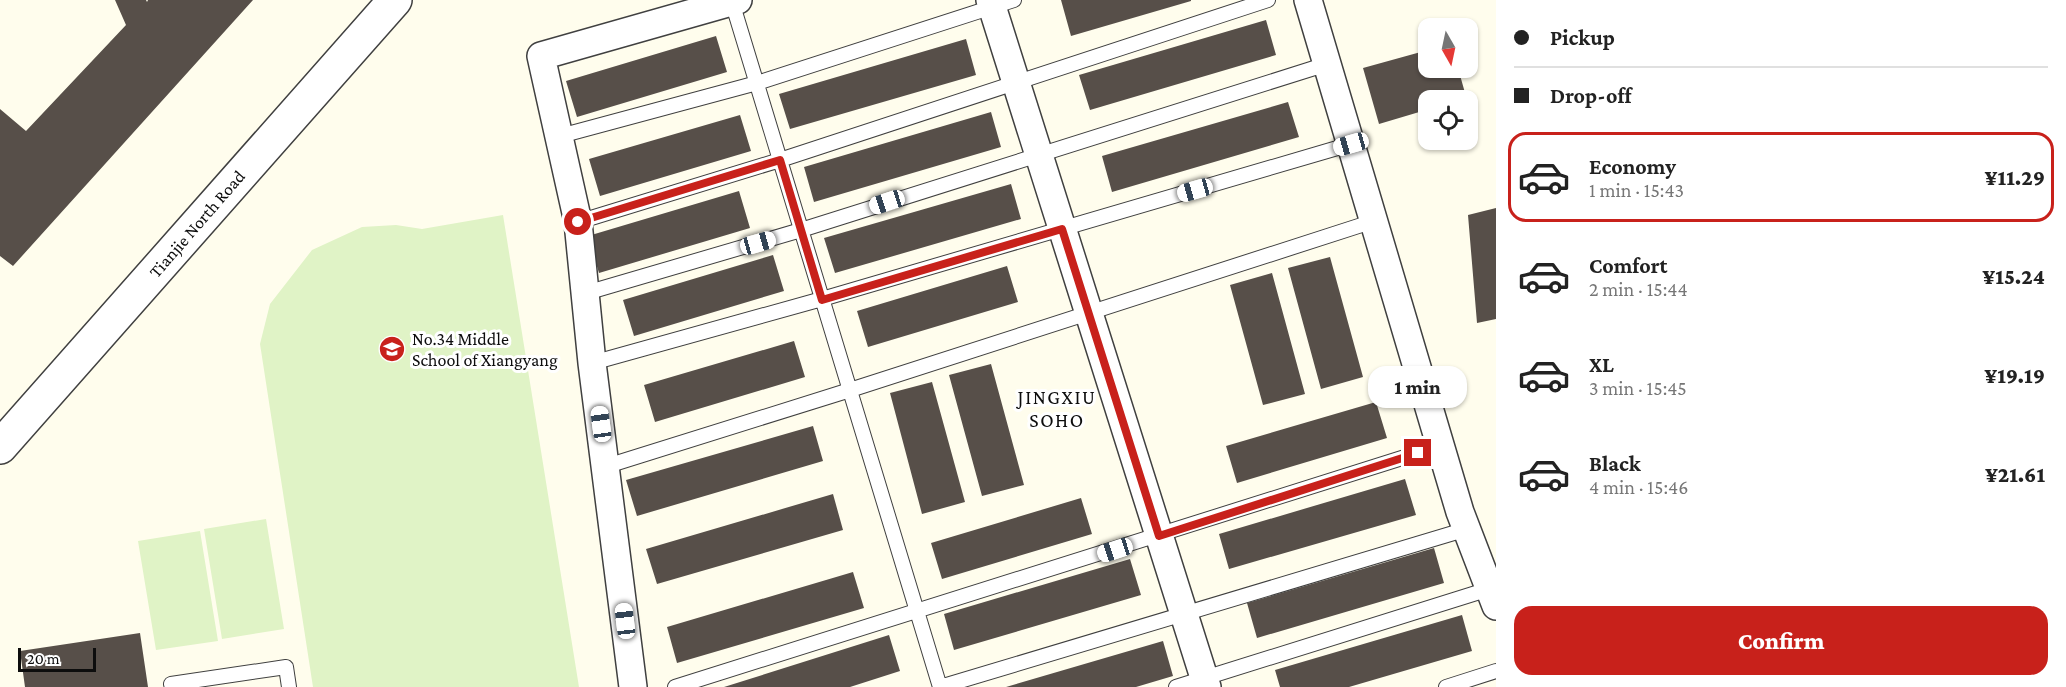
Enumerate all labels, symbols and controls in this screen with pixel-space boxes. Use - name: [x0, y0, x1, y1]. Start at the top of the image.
- north arrow: [1418, 18, 1478, 78]
- map controls: [1418, 18, 1478, 150]
- text: Pickup: [1550, 25, 1615, 50]
- text: Drop-off: [1550, 83, 1632, 108]
- button: locate: [1418, 90, 1478, 150]
- car: [1331, 130, 1371, 158]
- icon: car: [1517, 150, 1571, 204]
- text: Economy: [1589, 154, 1676, 179]
- text: ¥11.29: [1985, 165, 2045, 190]
- street label: Tianjie North Road: [145, 166, 250, 282]
- car: [1175, 176, 1215, 204]
- text: 1 min · 15:43: [1589, 179, 1684, 201]
- car: [867, 188, 907, 216]
- route start: [564, 208, 591, 235]
- car: [738, 229, 778, 257]
- icon: car: [1517, 249, 1571, 303]
- text: Comfort: [1589, 253, 1667, 278]
- text: ¥15.24: [1982, 264, 2045, 289]
- text: 2 min · 15:44: [1589, 278, 1688, 300]
- place label: No.34 Middle School of Xiangyang: [412, 329, 558, 370]
- school or university icon: No.34 Middle School of Xiangyang: [377, 334, 407, 364]
- icon: car: [1517, 348, 1571, 402]
- text: XL: [1589, 352, 1614, 377]
- text: ¥19.19: [1984, 363, 2045, 388]
- callout: 1 min: [1368, 366, 1468, 408]
- text: 1 min: [1394, 376, 1441, 398]
- text: 3 min · 15:45: [1589, 377, 1687, 399]
- district label: JINGXIU SOHO: [1016, 386, 1096, 431]
- car: [590, 405, 612, 443]
- route end: [1404, 439, 1431, 466]
- icon: car: [1517, 447, 1571, 501]
- text: Black: [1589, 451, 1641, 476]
- text: ¥21.61: [1985, 462, 2045, 487]
- text: 4 min · 15:46: [1589, 476, 1688, 498]
- car: [1095, 536, 1135, 564]
- car: [614, 602, 636, 640]
- button: Confirm: [1514, 606, 2048, 675]
- scale bar: [18, 645, 96, 672]
- text: 20 m: [27, 650, 60, 667]

